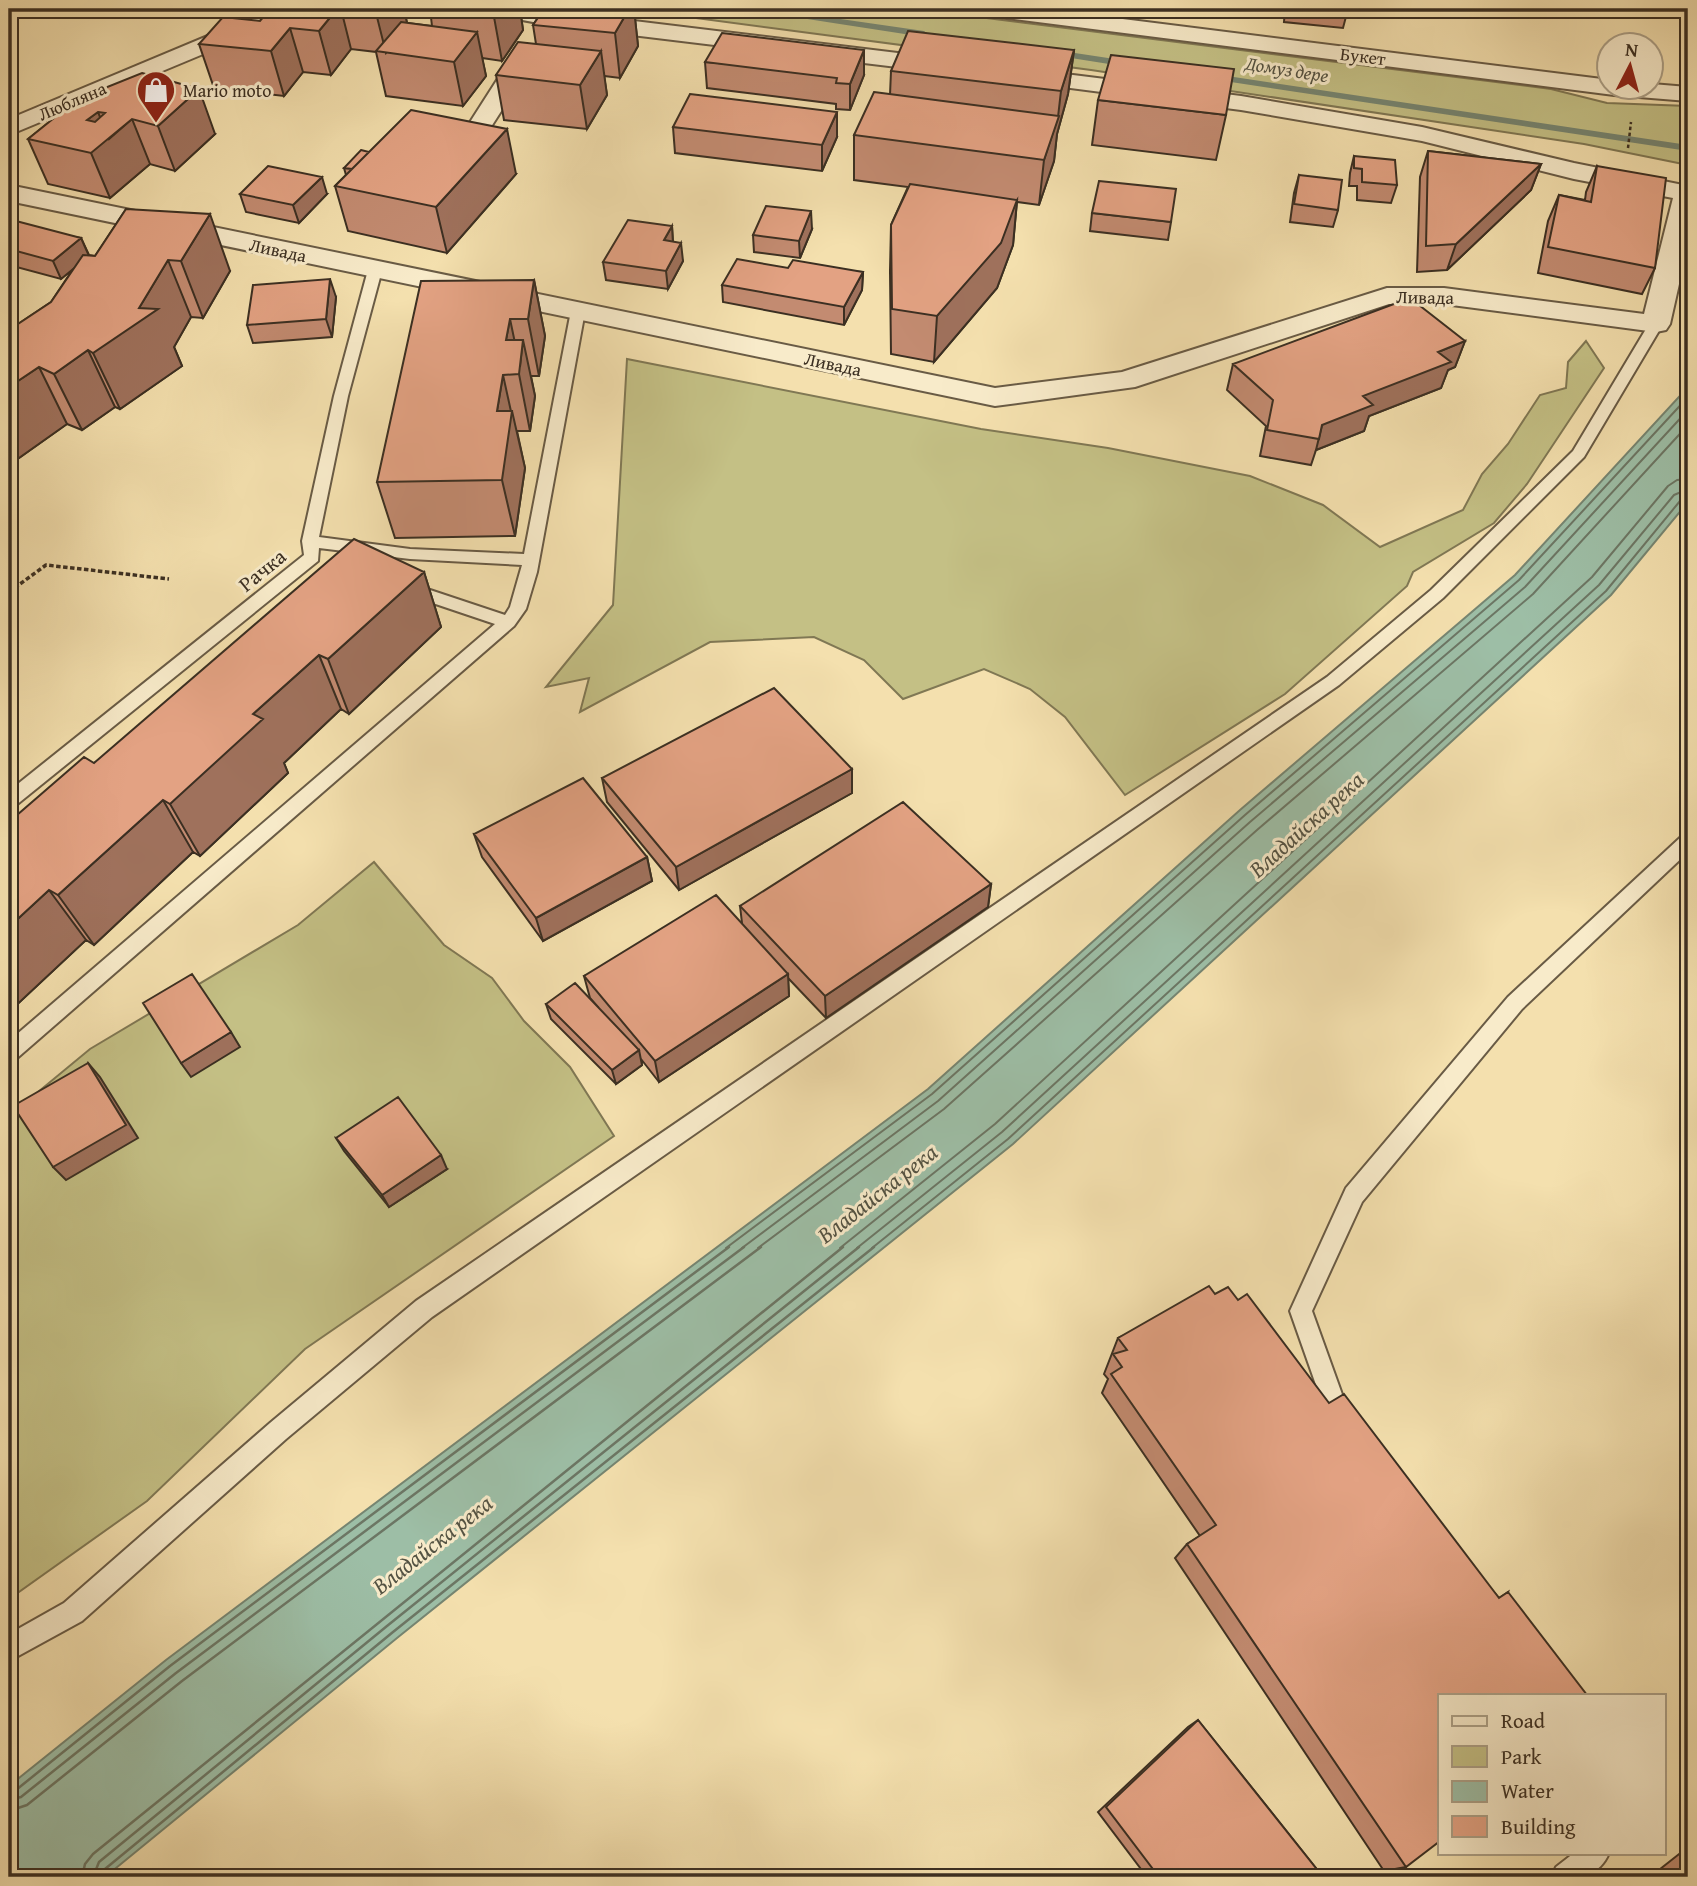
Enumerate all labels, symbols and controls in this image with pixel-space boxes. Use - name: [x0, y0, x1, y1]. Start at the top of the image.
- north arrow: [1596, 32, 1666, 102]
- text: N: [1624, 35, 1640, 64]
- street label: Букет: [1339, 40, 1388, 72]
- water label: Домуз дере: [1242, 48, 1331, 89]
- shop icon: Mario moto: [135, 69, 177, 124]
- street label: Любляна: [34, 74, 111, 127]
- place label: Mario moto: [183, 77, 271, 104]
- street label: Ливада: [247, 231, 310, 269]
- street label: Ливада: [1396, 283, 1455, 311]
- street label: Ливада: [802, 345, 865, 383]
- street label: Рачка: [231, 541, 293, 599]
- water label: Владайска река: [1241, 763, 1371, 885]
- water label: Владайска река: [809, 1135, 944, 1251]
- water label: Владайска река: [364, 1486, 499, 1602]
- legend: [1438, 1694, 1666, 1854]
- text: Road: [1501, 1705, 1546, 1736]
- text: Park: [1501, 1741, 1542, 1772]
- text: Water: [1501, 1775, 1554, 1806]
- text: Building: [1501, 1811, 1576, 1842]

